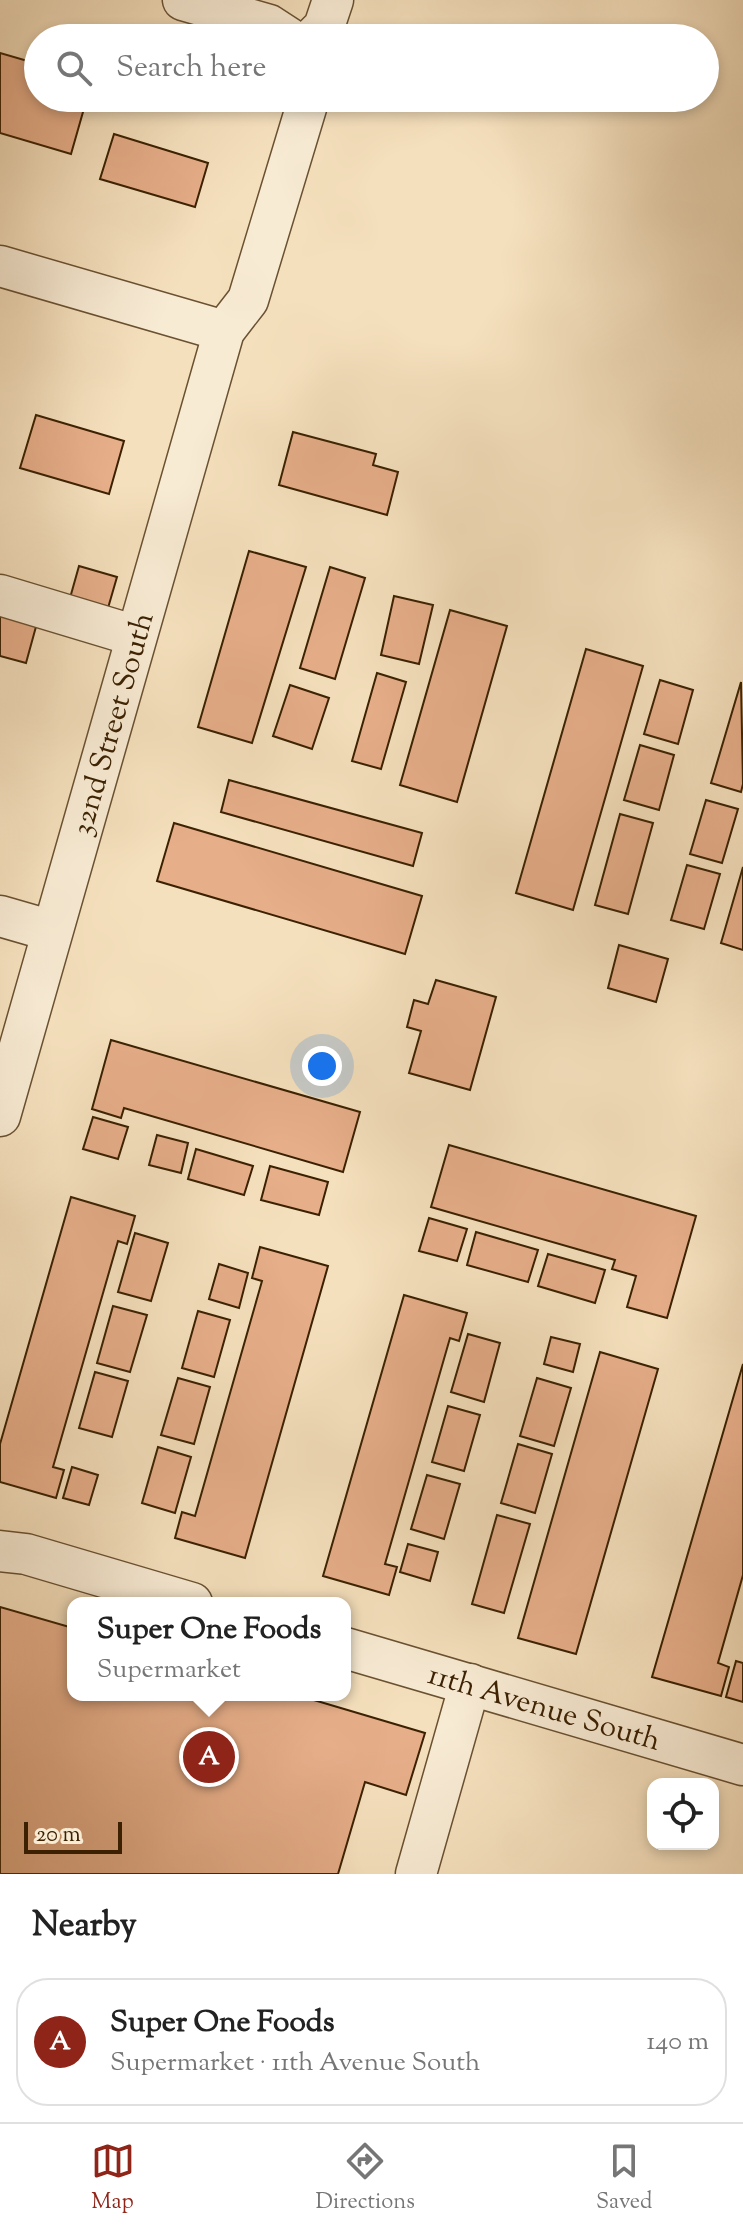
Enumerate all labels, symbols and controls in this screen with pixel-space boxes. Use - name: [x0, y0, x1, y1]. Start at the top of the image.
- search box: [24, 24, 719, 112]
- icon: search: [52, 46, 96, 90]
- text: Search here: [116, 47, 266, 90]
- street label: 32nd Street South: [62, 607, 167, 841]
- your location: [302, 1046, 342, 1086]
- popup: [67, 1597, 351, 1701]
- text: Super One Foods: [97, 1609, 321, 1652]
- text: Supermarket: [97, 1652, 241, 1689]
- street label: 11th Avenue South: [422, 1654, 666, 1764]
- pin: A: [183, 1727, 235, 1787]
- map controls: [647, 1778, 719, 1850]
- button: locate: [647, 1778, 719, 1850]
- scale bar: [24, 1818, 122, 1854]
- text: 20 m: [36, 1820, 81, 1852]
- text: Nearby: [32, 1902, 137, 1951]
- text: Super One Foods: [110, 2002, 335, 2045]
- text: A: [49, 2024, 71, 2061]
- text: 140 m: [646, 2024, 709, 2061]
- text: Supermarket · 11th Avenue South: [110, 2045, 480, 2082]
- tab: Map: [91, 2139, 135, 2219]
- tab: Directions: [316, 2139, 415, 2219]
- tab: Saved: [596, 2139, 652, 2219]

